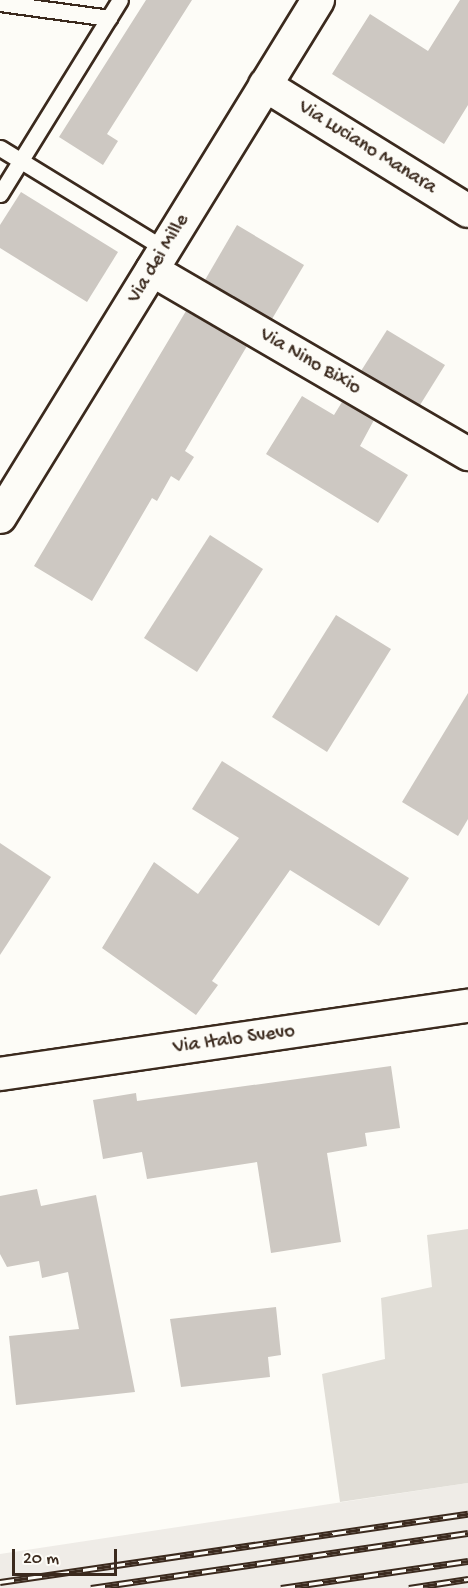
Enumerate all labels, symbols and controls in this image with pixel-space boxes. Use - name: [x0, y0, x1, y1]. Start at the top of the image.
- street label: Via Luciano Manara: [293, 96, 441, 200]
- street label: Via dei Mille: [123, 210, 195, 308]
- street label: Via Nino Bixio: [255, 323, 365, 401]
- street label: Via Italo Svevo: [172, 1020, 296, 1060]
- scale bar: [15, 1537, 120, 1575]
- text: 20 m: [23, 1549, 59, 1570]

